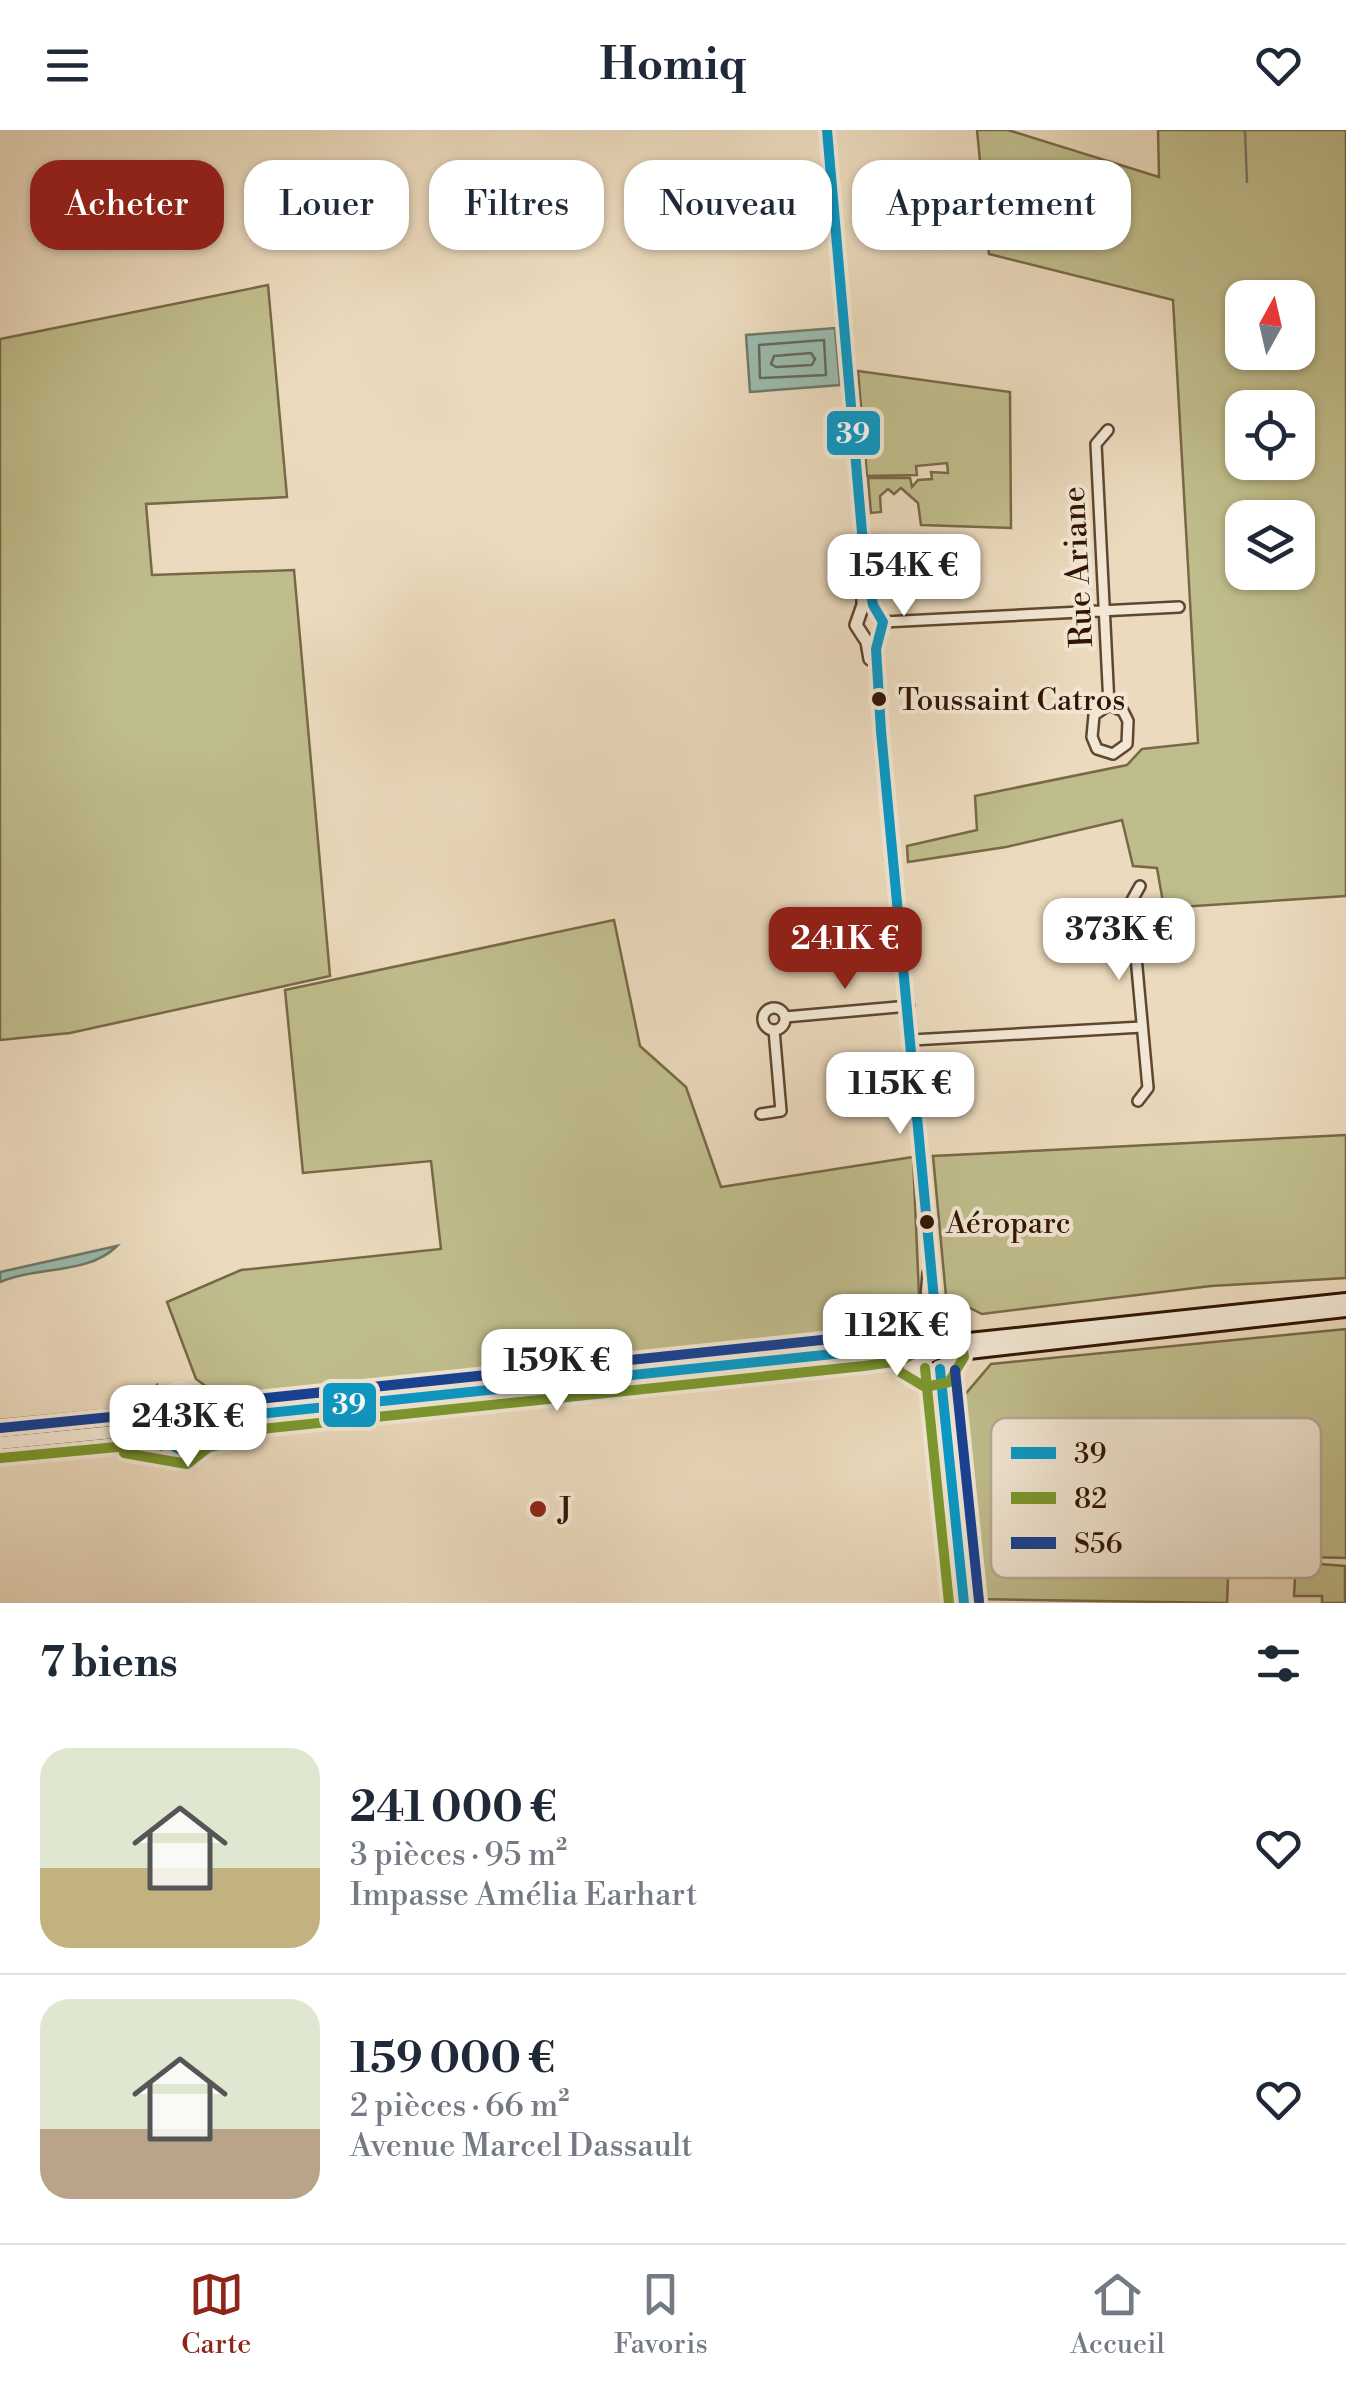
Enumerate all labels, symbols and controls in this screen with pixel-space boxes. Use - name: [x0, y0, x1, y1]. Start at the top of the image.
- text: Homiq: [600, 37, 746, 94]
- icon: menu: [40, 38, 95, 93]
- icon: heart: [1251, 38, 1306, 93]
- chip: Acheter: [30, 160, 224, 250]
- chip: Louer: [244, 160, 409, 250]
- chip: Filtres: [429, 160, 604, 250]
- chip: Nouveau: [624, 160, 832, 250]
- chip: Appartement: [852, 160, 1131, 250]
- north arrow: [1225, 280, 1315, 370]
- map controls: [1225, 280, 1315, 590]
- button: locate: [1225, 390, 1315, 480]
- line badge: 39: [825, 409, 882, 457]
- text: 39: [836, 417, 870, 452]
- street label: Rue Ariane: [1054, 485, 1102, 649]
- button: layers: [1225, 500, 1315, 590]
- pin: 154K €: [823, 534, 985, 619]
- text: 154K €: [849, 546, 959, 586]
- place label: Toussaint Catros: [898, 682, 1125, 720]
- marker: Toussaint Catros: [869, 689, 889, 709]
- pin: 373K €: [1038, 898, 1200, 983]
- pin: 241K €: [764, 907, 926, 992]
- text: 373K €: [1065, 910, 1173, 950]
- text: 241K €: [791, 919, 899, 959]
- pin: 115K €: [819, 1052, 981, 1137]
- text: 115K €: [848, 1064, 952, 1104]
- place label: Aéroparc: [945, 1205, 1071, 1243]
- marker: Aéroparc: [917, 1212, 937, 1232]
- pin: 112K €: [816, 1294, 978, 1379]
- text: 112K €: [845, 1306, 949, 1346]
- pin: 159K €: [476, 1329, 638, 1414]
- text: 159K €: [503, 1341, 611, 1381]
- line badge: 39: [321, 1381, 378, 1429]
- pin: 243K €: [107, 1385, 269, 1470]
- text: 39: [332, 1388, 366, 1423]
- text: 243K €: [132, 1397, 244, 1437]
- legend: [991, 1418, 1321, 1578]
- text: 39: [1074, 1437, 1106, 1472]
- text: 82: [1074, 1482, 1107, 1517]
- place label: J: [557, 1490, 573, 1530]
- marker: J: [527, 1498, 549, 1520]
- text: S56: [1074, 1527, 1123, 1562]
- icon: filters: [1251, 1636, 1306, 1691]
- text: 7 biens: [40, 1637, 178, 1690]
- text: 241 000 €: [350, 1782, 557, 1835]
- icon: home: [120, 1788, 240, 1908]
- icon: heart: [1251, 1821, 1306, 1876]
- text: 3 pièces · 95 m²: [350, 1835, 567, 1875]
- text: Impasse Amélia Earhart: [350, 1875, 697, 1915]
- text: 159 000 €: [350, 2033, 555, 2086]
- icon: home: [120, 2039, 240, 2159]
- icon: heart: [1251, 2072, 1306, 2127]
- text: 2 pièces · 66 m²: [350, 2086, 570, 2126]
- text: Avenue Marcel Dassault: [350, 2126, 693, 2166]
- tab: Carte: [181, 2267, 251, 2362]
- tab: Favoris: [614, 2267, 708, 2362]
- tab: Accueil: [1070, 2267, 1165, 2362]

